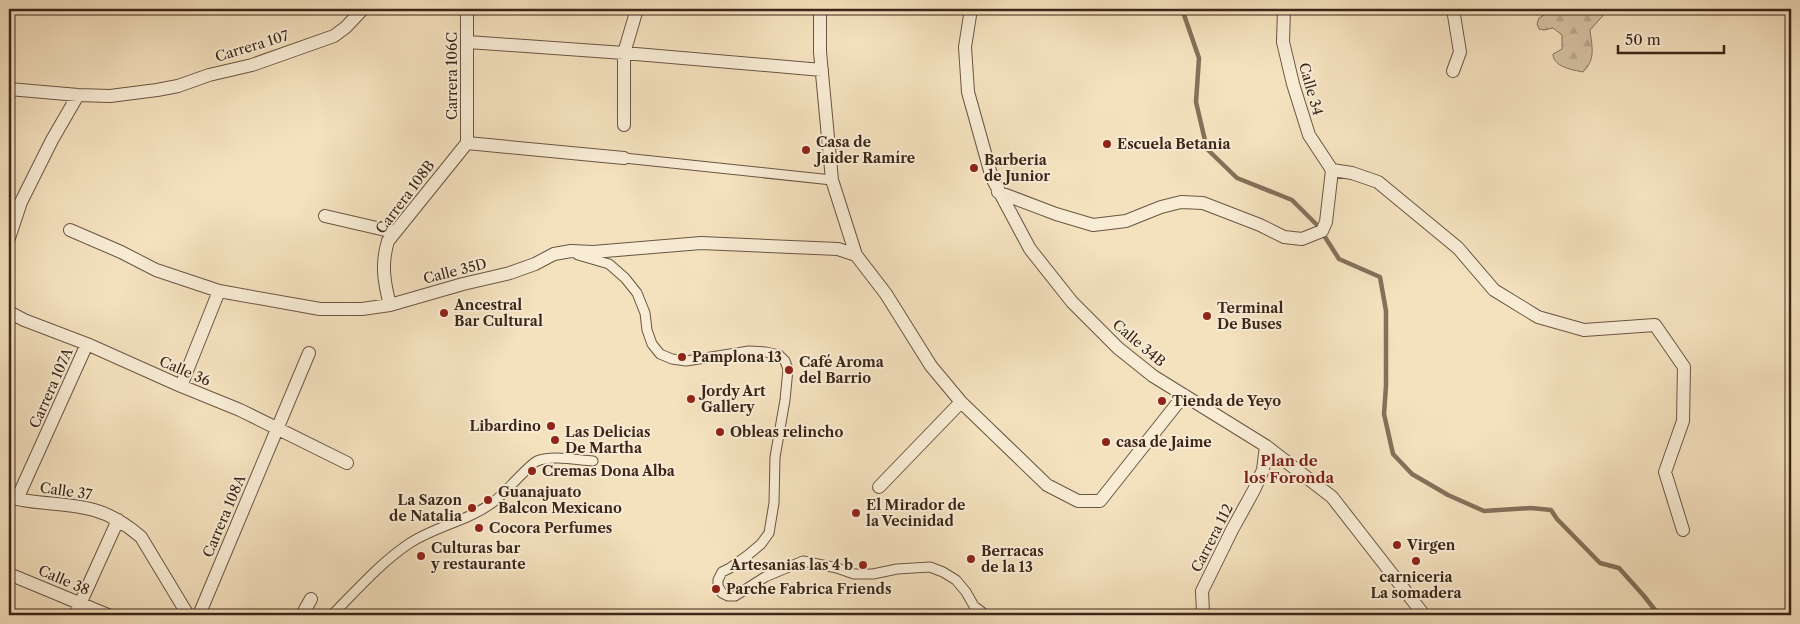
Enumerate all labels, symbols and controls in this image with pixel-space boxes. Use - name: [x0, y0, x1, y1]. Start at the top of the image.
- scale bar: [1618, 22, 1724, 54]
- street label: Carrera 107: [213, 26, 291, 66]
- text: 50 m: [1625, 30, 1661, 49]
- street label: Carrera 106C: [443, 32, 461, 120]
- street label: Calle 34: [1295, 61, 1327, 117]
- place label: Casa de Jaider Ramíre: [813, 133, 915, 167]
- place label: Escuela Betania: [1117, 135, 1231, 153]
- marker: Escuela Betania: [1101, 138, 1113, 150]
- marker: Casa de Jaider Ramíre: [800, 144, 812, 156]
- place label: Barberia de Junior: [984, 151, 1050, 185]
- street label: Carrera 108B: [372, 157, 439, 237]
- marker: Barberia de Junior: [968, 162, 980, 174]
- street label: Calle 35D: [421, 254, 489, 288]
- place label: Ancestral Bar Cultural: [453, 296, 543, 330]
- place label: Terminal De Buses: [1217, 299, 1283, 333]
- marker: Ancestral Bar Cultural: [438, 307, 450, 319]
- marker: Terminal De Buses: [1201, 310, 1213, 322]
- street label: Calle 34B: [1109, 316, 1169, 370]
- street label: Carrera 107A: [25, 345, 77, 431]
- place label: Pamplona 13: [692, 348, 782, 366]
- marker: Pamplona 13: [676, 351, 688, 363]
- street label: Calle 36: [157, 352, 213, 390]
- place label: Café Aroma del Barrio: [799, 353, 885, 387]
- marker: Café Aroma del Barrio: [783, 364, 795, 376]
- place label: Jordy Art Gallery: [698, 382, 766, 416]
- place label: Tienda de Yeyo: [1172, 392, 1281, 410]
- marker: Jordy Art Gallery: [685, 393, 697, 405]
- marker: Tienda de Yeyo: [1156, 395, 1168, 407]
- place label: Libardino: [470, 417, 541, 435]
- marker: Libardino: [545, 420, 557, 432]
- place label: Las Delicias De Martha: [565, 423, 651, 457]
- place label: Obleas relincho: [730, 423, 843, 441]
- marker: Obleas relincho: [714, 426, 726, 438]
- place label: casa de Jaime: [1116, 433, 1212, 451]
- marker: Las Delicias De Martha: [549, 434, 561, 446]
- marker: casa de Jaime: [1100, 436, 1112, 448]
- district label: Plan de los Foronda: [1244, 451, 1334, 487]
- place label: Cremas Dona Alba: [542, 462, 676, 480]
- marker: Cremas Dona Alba: [526, 465, 538, 477]
- street label: Carrera 108A: [199, 471, 250, 560]
- street label: Calle 37: [39, 478, 93, 504]
- place label: Guanajuato Balcon Mexicano: [498, 483, 622, 517]
- place label: La Sazon de Natalia: [389, 491, 463, 525]
- marker: Guanajuato Balcon Mexicano: [482, 494, 494, 506]
- place label: El Mirador de la Vecinidad: [866, 496, 965, 530]
- street label: Carrera 112: [1187, 501, 1237, 575]
- marker: La Sazon de Natalia: [466, 502, 478, 514]
- marker: El Mirador de la Vecinidad: [850, 507, 862, 519]
- place label: Cocora Perfumes: [489, 519, 612, 537]
- marker: Cocora Perfumes: [473, 522, 485, 534]
- place label: Virgen: [1406, 536, 1456, 554]
- place label: Culturas bar y restaurante: [430, 539, 526, 573]
- marker: Virgen: [1391, 539, 1403, 551]
- place label: Berracas de la 13: [981, 542, 1044, 576]
- marker: Culturas bar y restaurante: [415, 550, 427, 562]
- marker: Berracas de la 13: [965, 553, 977, 565]
- marker: carniceria La somadera: [1410, 555, 1422, 567]
- place label: Artesanias las 4 b: [729, 556, 853, 574]
- marker: Artesanias las 4 b: [857, 559, 869, 571]
- street label: Calle 38: [36, 561, 92, 599]
- place label: carniceria La somadera: [1370, 568, 1462, 602]
- place label: Parche Fabrica Friends: [726, 580, 891, 598]
- marker: Parche Fabrica Friends: [710, 583, 722, 595]

